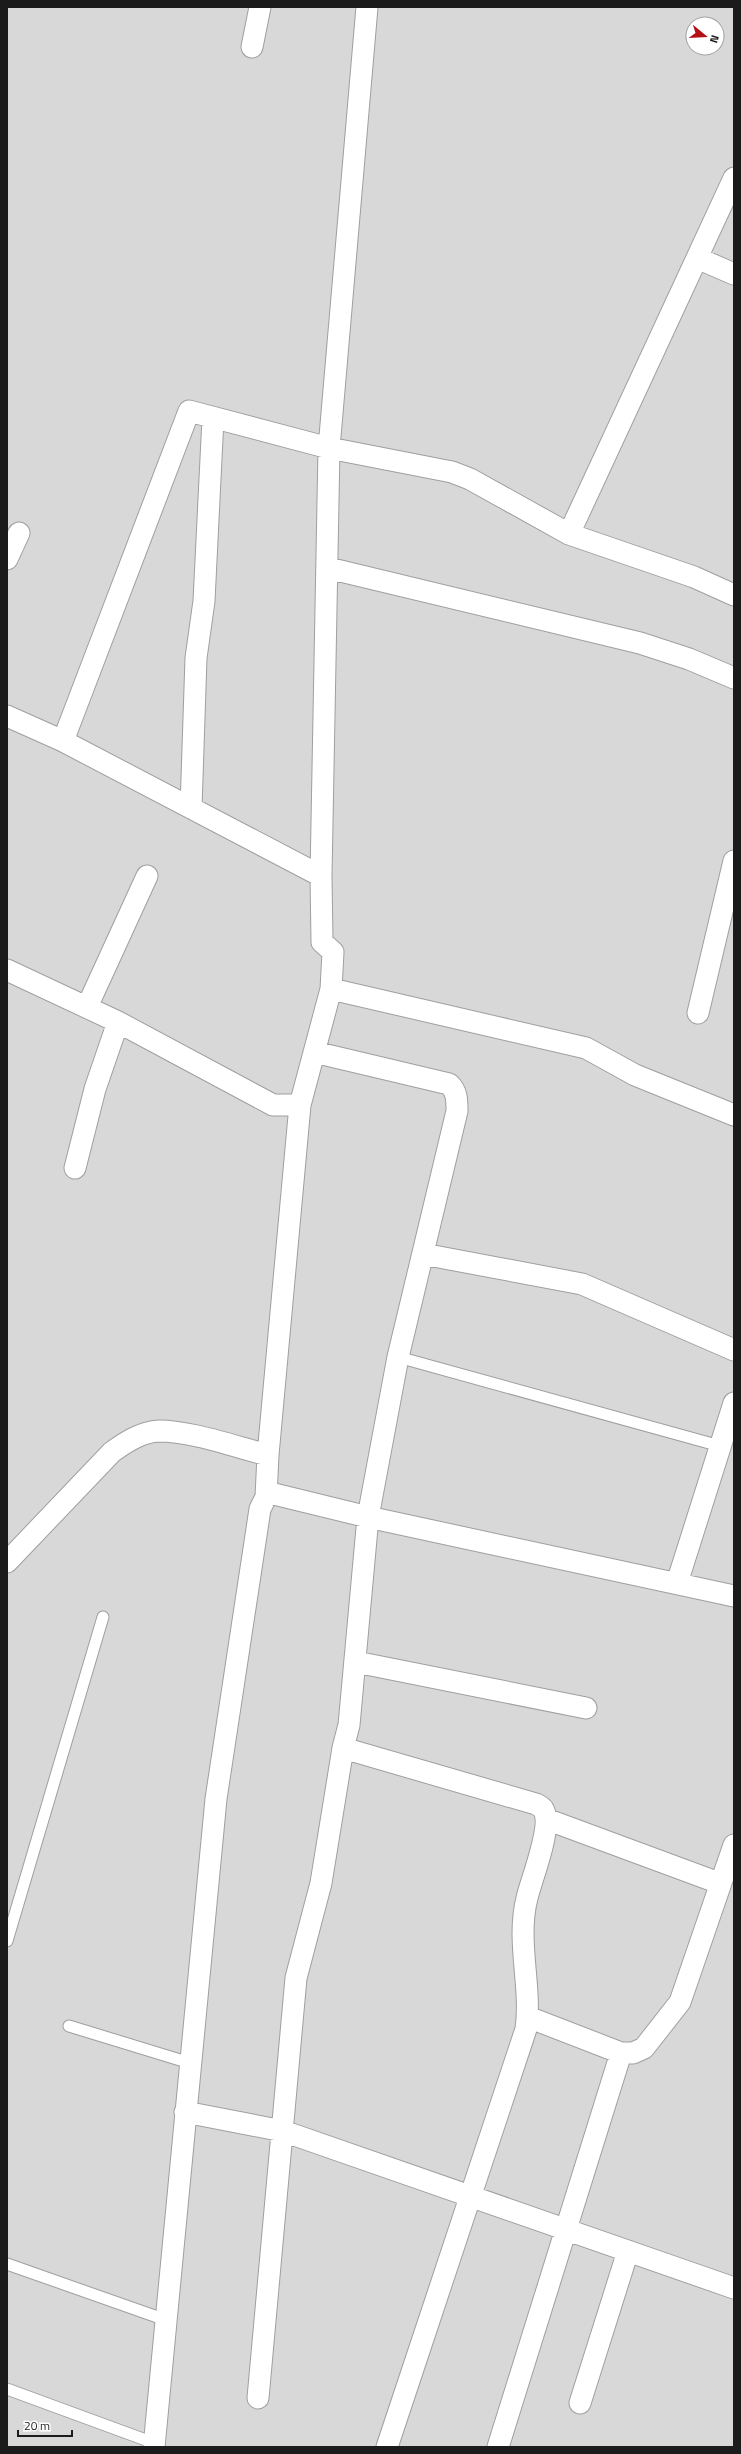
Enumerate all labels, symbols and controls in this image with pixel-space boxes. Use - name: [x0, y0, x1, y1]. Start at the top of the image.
- north arrow: [685, 16, 725, 56]
- text: N: [706, 33, 723, 45]
- scale bar: [18, 2412, 72, 2438]
- text: 20 m: [24, 2416, 50, 2435]

